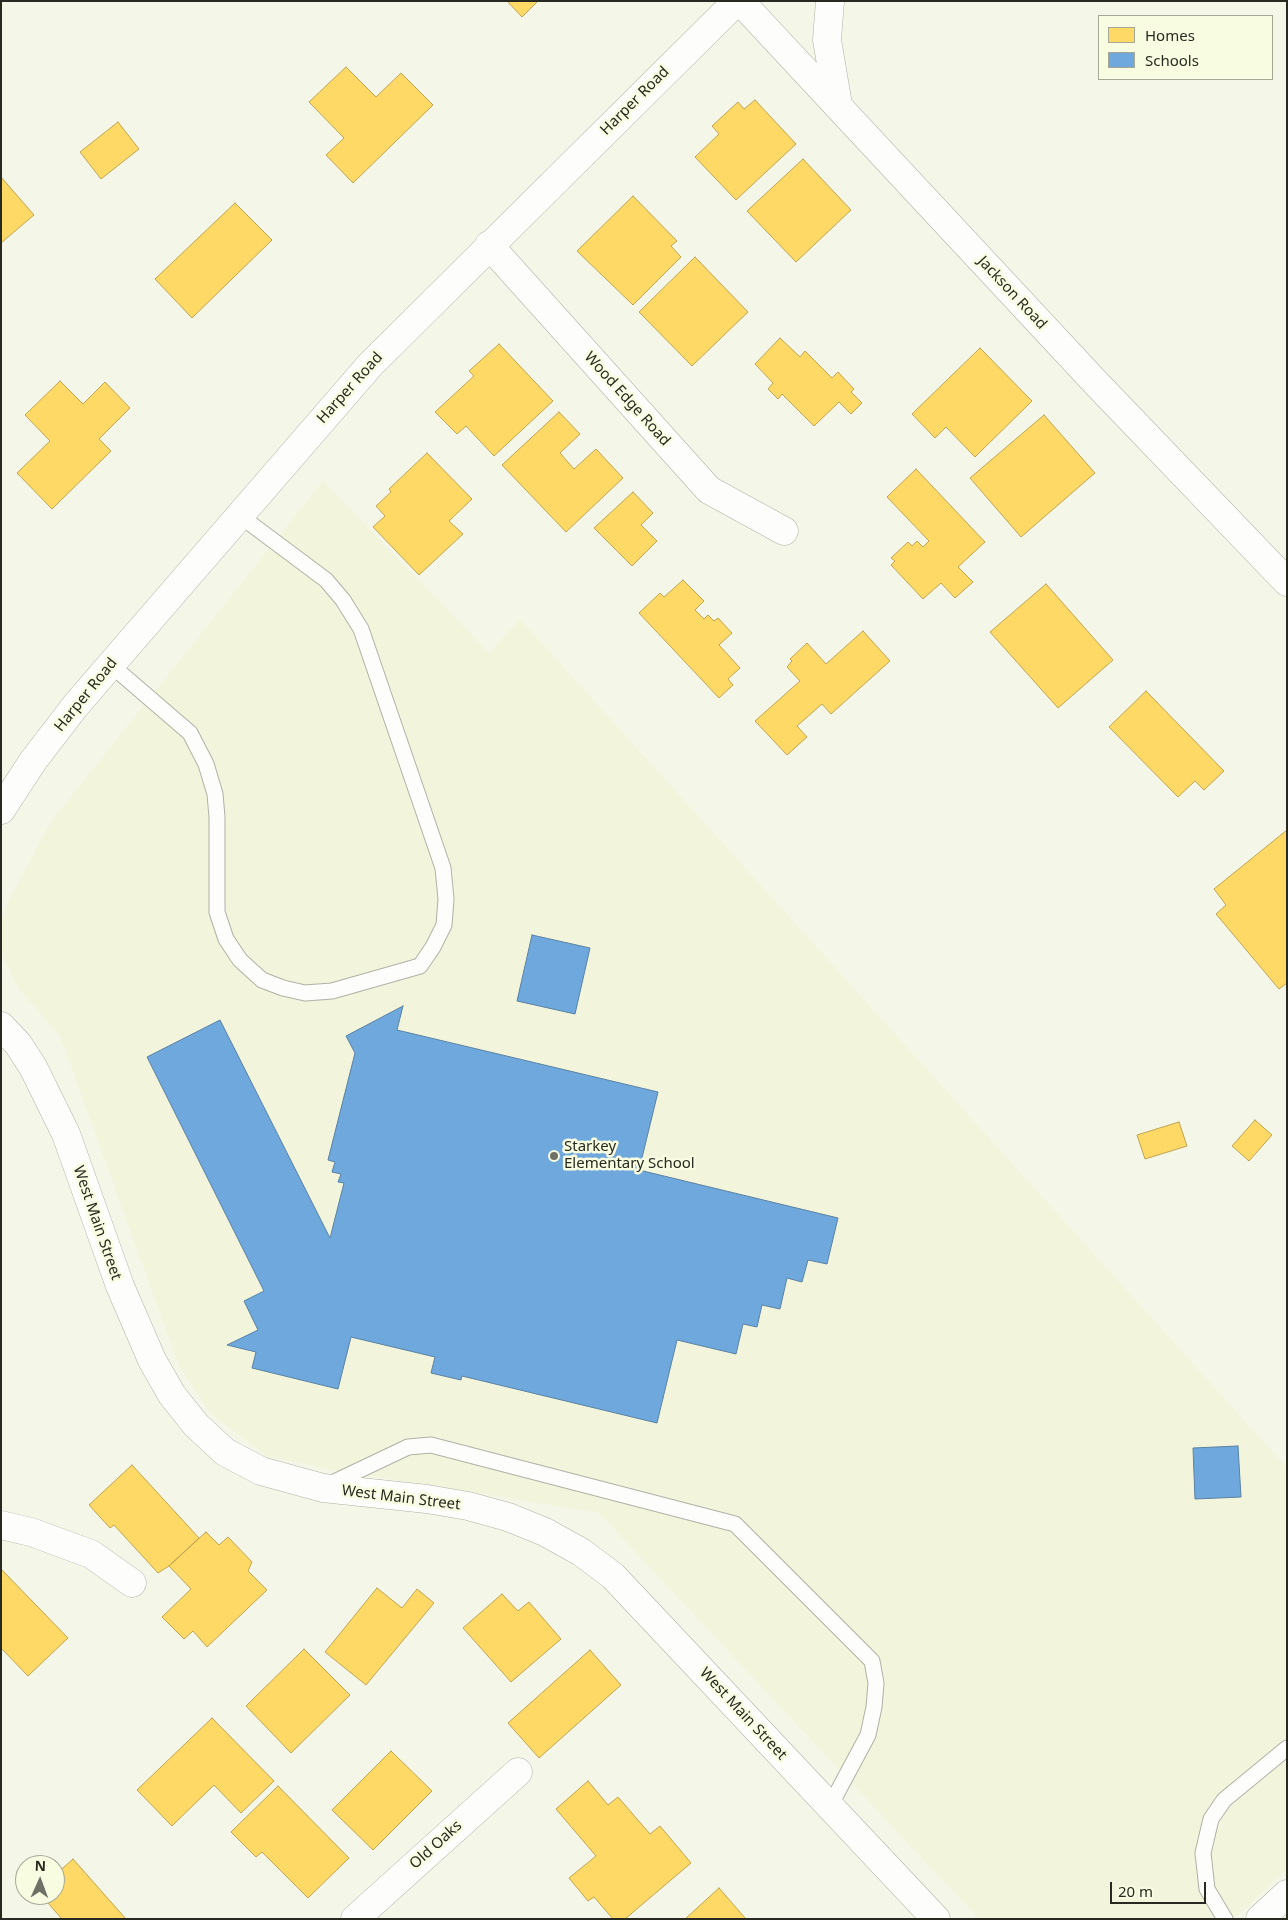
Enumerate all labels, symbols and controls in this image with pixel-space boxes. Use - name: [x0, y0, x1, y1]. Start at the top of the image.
- legend: [1098, 15, 1273, 80]
- text: Homes: [1145, 25, 1195, 45]
- text: Schools: [1145, 50, 1199, 70]
- street label: Harper Road: [597, 63, 673, 139]
- street label: Jackson Road: [974, 253, 1050, 333]
- street label: Wood Edge Road: [580, 348, 674, 450]
- street label: Harper Road: [313, 349, 387, 427]
- street label: Harper Road: [51, 655, 121, 735]
- place label: Starkey Elementary School: [564, 1138, 695, 1173]
- marker: Starkey Elementary School: [548, 1150, 560, 1162]
- street label: West Main Street: [69, 1164, 125, 1282]
- street label: West Main Street: [341, 1482, 461, 1514]
- street label: West Main Street: [696, 1664, 790, 1764]
- street label: Old Oaks: [406, 1817, 466, 1873]
- north arrow: [15, 1855, 65, 1905]
- text: N: [34, 1856, 47, 1875]
- scale bar: [1113, 1872, 1209, 1904]
- text: 20 m: [1118, 1881, 1153, 1901]

